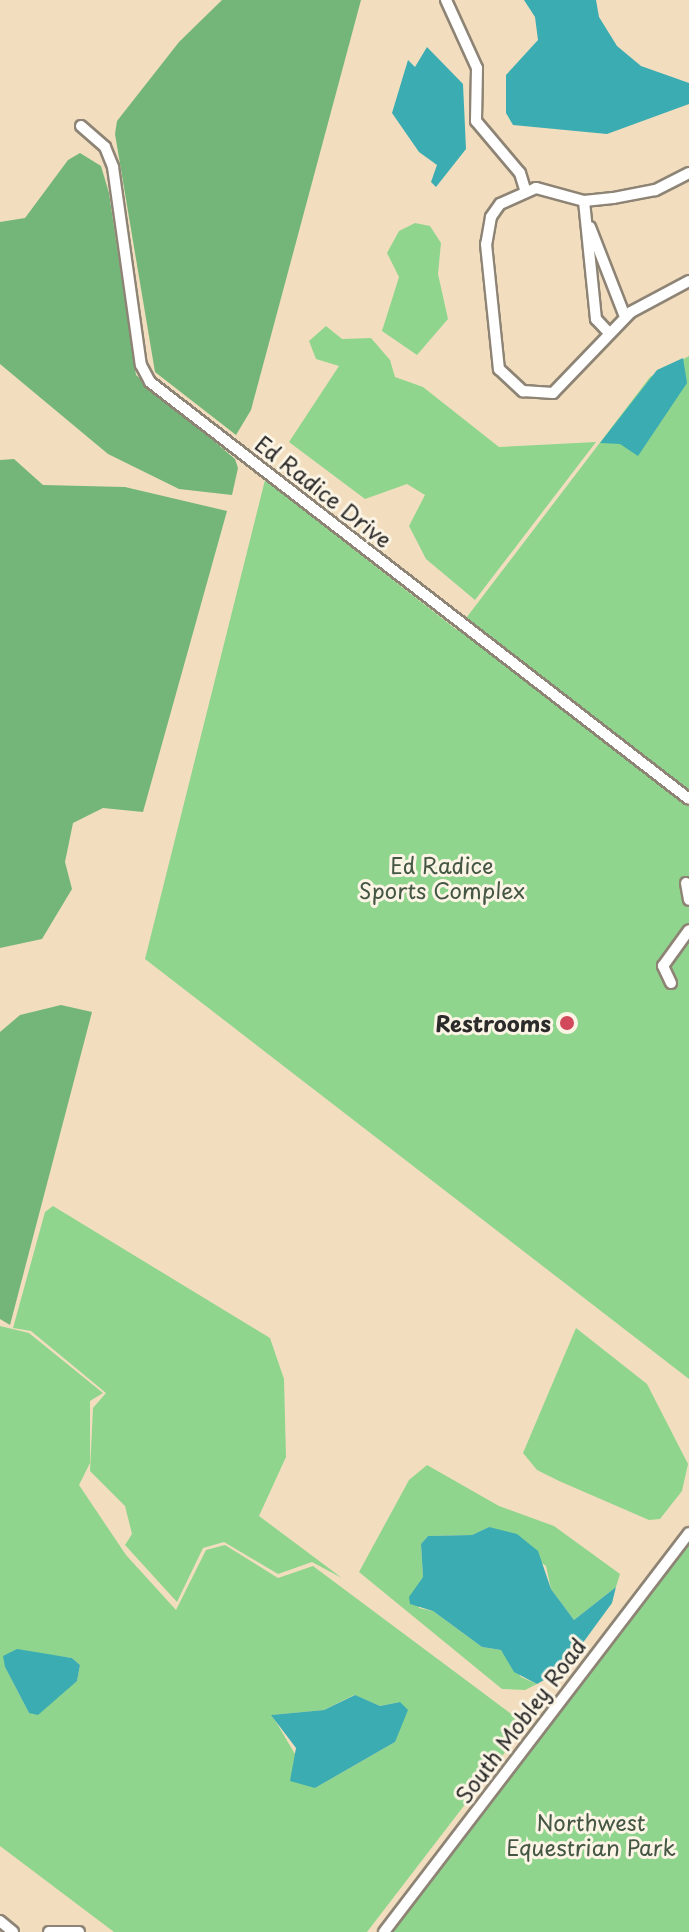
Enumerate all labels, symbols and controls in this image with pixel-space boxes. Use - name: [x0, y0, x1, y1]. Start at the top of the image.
- street label: Ed Radice Drive: [250, 429, 398, 553]
- park label: Ed Radice Sports Complex: [358, 851, 526, 902]
- place label: Restrooms: [435, 1010, 551, 1036]
- marker: Restrooms: [558, 1014, 576, 1032]
- street label: South Mobley Road: [448, 1631, 592, 1809]
- park label: Northwest Equestrian Park: [507, 1808, 675, 1860]

